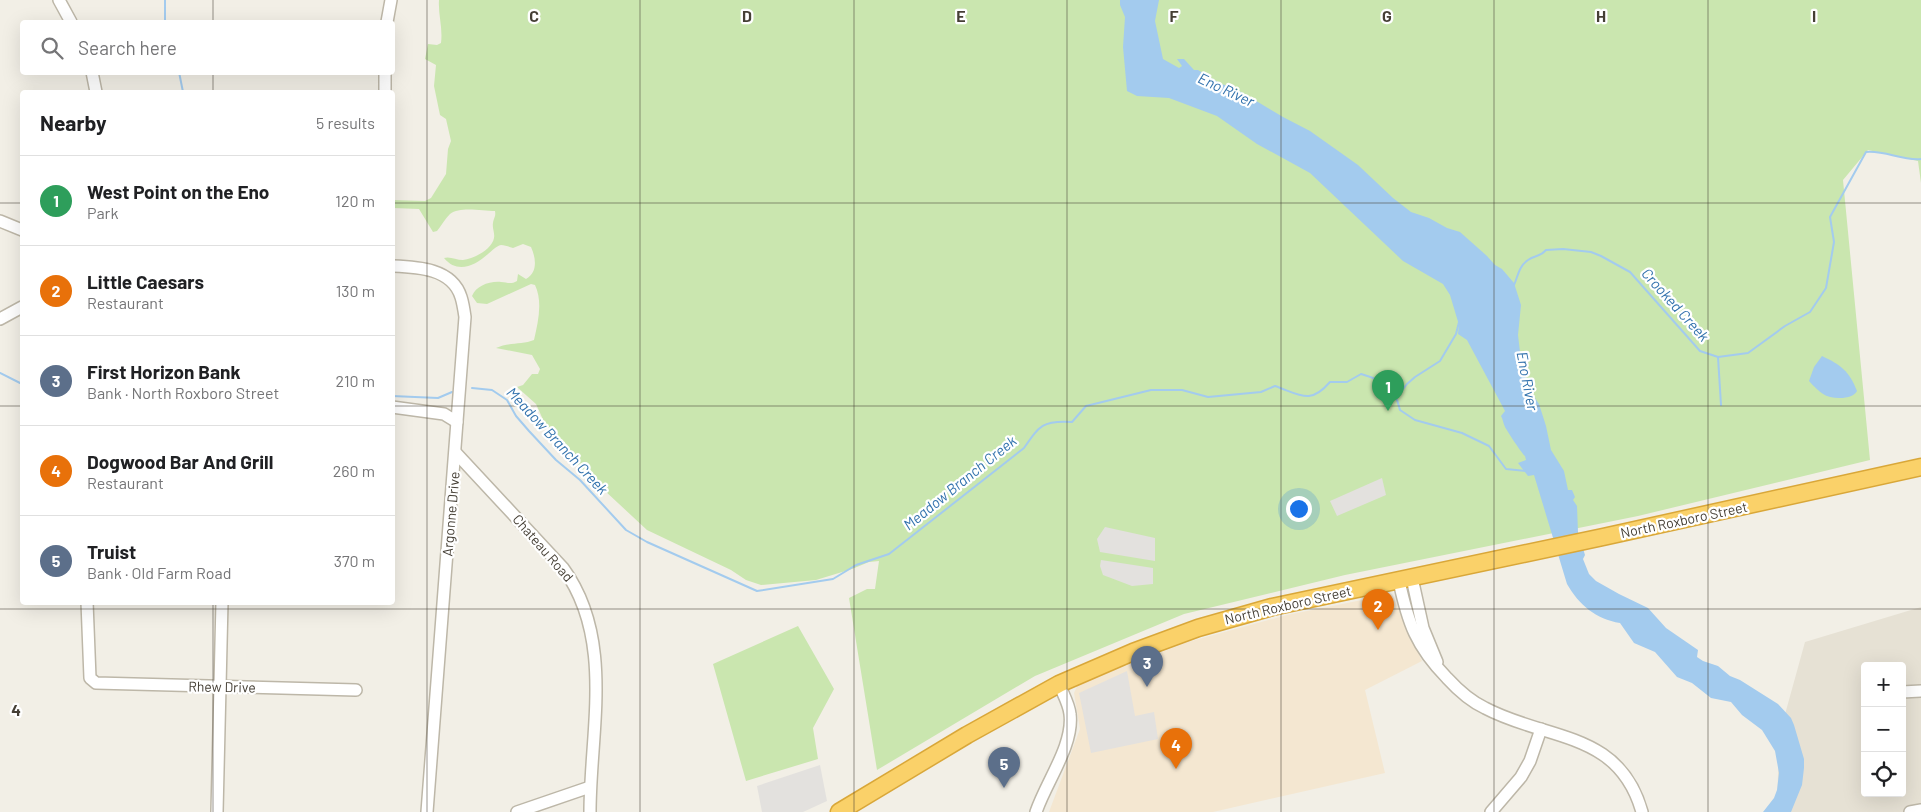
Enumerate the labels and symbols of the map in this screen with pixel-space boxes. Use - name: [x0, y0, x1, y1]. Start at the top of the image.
- text: C: [529, 6, 539, 25]
- text: D: [742, 6, 752, 25]
- text: E: [956, 6, 966, 25]
- text: F: [1170, 6, 1179, 25]
- text: G: [1382, 6, 1392, 25]
- text: H: [1596, 6, 1606, 25]
- text: I: [1812, 6, 1816, 25]
- water label: Eno River: [1196, 68, 1258, 110]
- water label: Crooked Creek: [1638, 264, 1714, 345]
- water label: Eno River: [1513, 350, 1543, 413]
- pin: 1: [1372, 370, 1404, 411]
- water label: Meadow Branch Creek: [503, 383, 613, 498]
- water label: Meadow Branch Creek: [899, 431, 1020, 533]
- street label: Argonne Drive: [438, 471, 463, 557]
- your location: [1286, 496, 1312, 522]
- street label: North Roxboro Street: [1619, 498, 1749, 541]
- street label: Chateau Road: [509, 510, 577, 585]
- street label: North Roxboro Street: [1223, 582, 1353, 627]
- pin: 2: [1362, 589, 1394, 630]
- pin: 3: [1131, 646, 1163, 687]
- street label: Rhew Drive: [188, 677, 256, 696]
- text: 4: [11, 700, 21, 719]
- pin: 4: [1160, 728, 1192, 769]
- pin: 5: [988, 747, 1020, 788]

